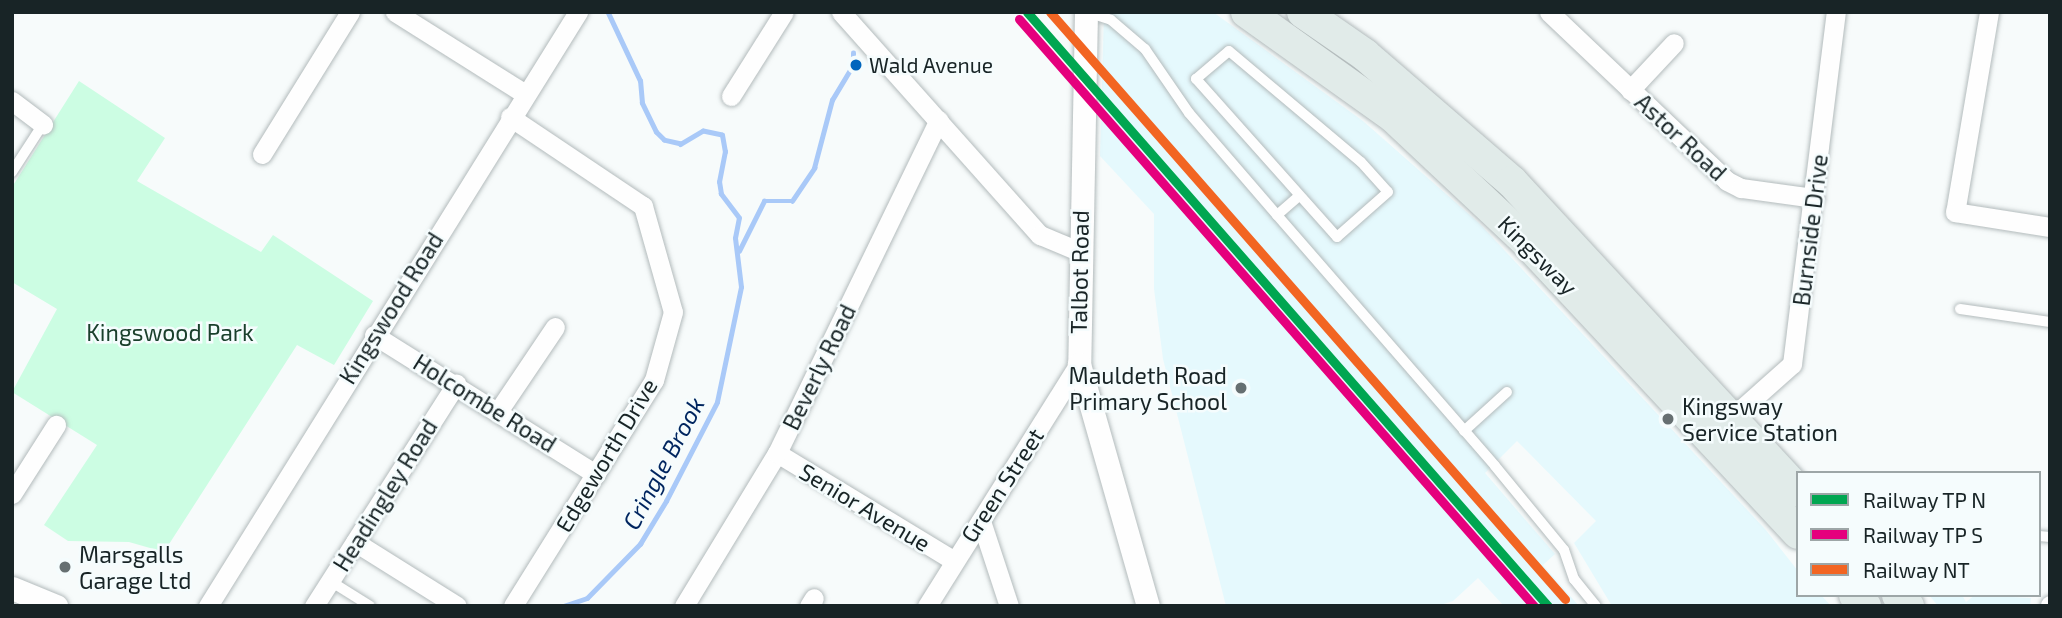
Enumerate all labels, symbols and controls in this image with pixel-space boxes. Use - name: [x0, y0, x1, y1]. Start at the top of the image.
- place label: Wald Avenue: [869, 52, 994, 78]
- marker: Wald Avenue: [849, 58, 863, 72]
- street label: Astor Road: [1629, 88, 1733, 186]
- street label: Burnside Drive: [1787, 153, 1833, 307]
- street label: Talbot Road: [1064, 210, 1094, 334]
- street label: Kingsway: [1493, 210, 1583, 300]
- street label: Kingswood Road: [333, 227, 449, 389]
- street label: Beverly Road: [777, 299, 861, 435]
- park label: Kingswood Park: [86, 318, 254, 346]
- street label: Holcombe Road: [409, 348, 561, 458]
- place label: Mauldeth Road Primary School: [1069, 361, 1227, 415]
- street label: Edgeworth Drive: [549, 373, 663, 537]
- marker: Mauldeth Road Primary School: [1233, 380, 1249, 396]
- water label: Cringle Brook: [616, 392, 710, 534]
- place label: Kingsway Service Station: [1682, 392, 1838, 446]
- marker: Kingsway Service Station: [1660, 411, 1676, 427]
- street label: Headingley Road: [327, 414, 443, 576]
- street label: Green Street: [955, 423, 1049, 547]
- street label: Senior Avenue: [794, 457, 936, 557]
- legend: [1796, 471, 2041, 597]
- text: Railway TP N: [1863, 487, 1986, 512]
- text: Railway TP S: [1863, 522, 1983, 547]
- place label: Marsgalls Garage Ltd: [79, 540, 191, 594]
- text: Railway NT: [1863, 557, 1970, 582]
- marker: Marsgalls Garage Ltd: [57, 559, 73, 575]

